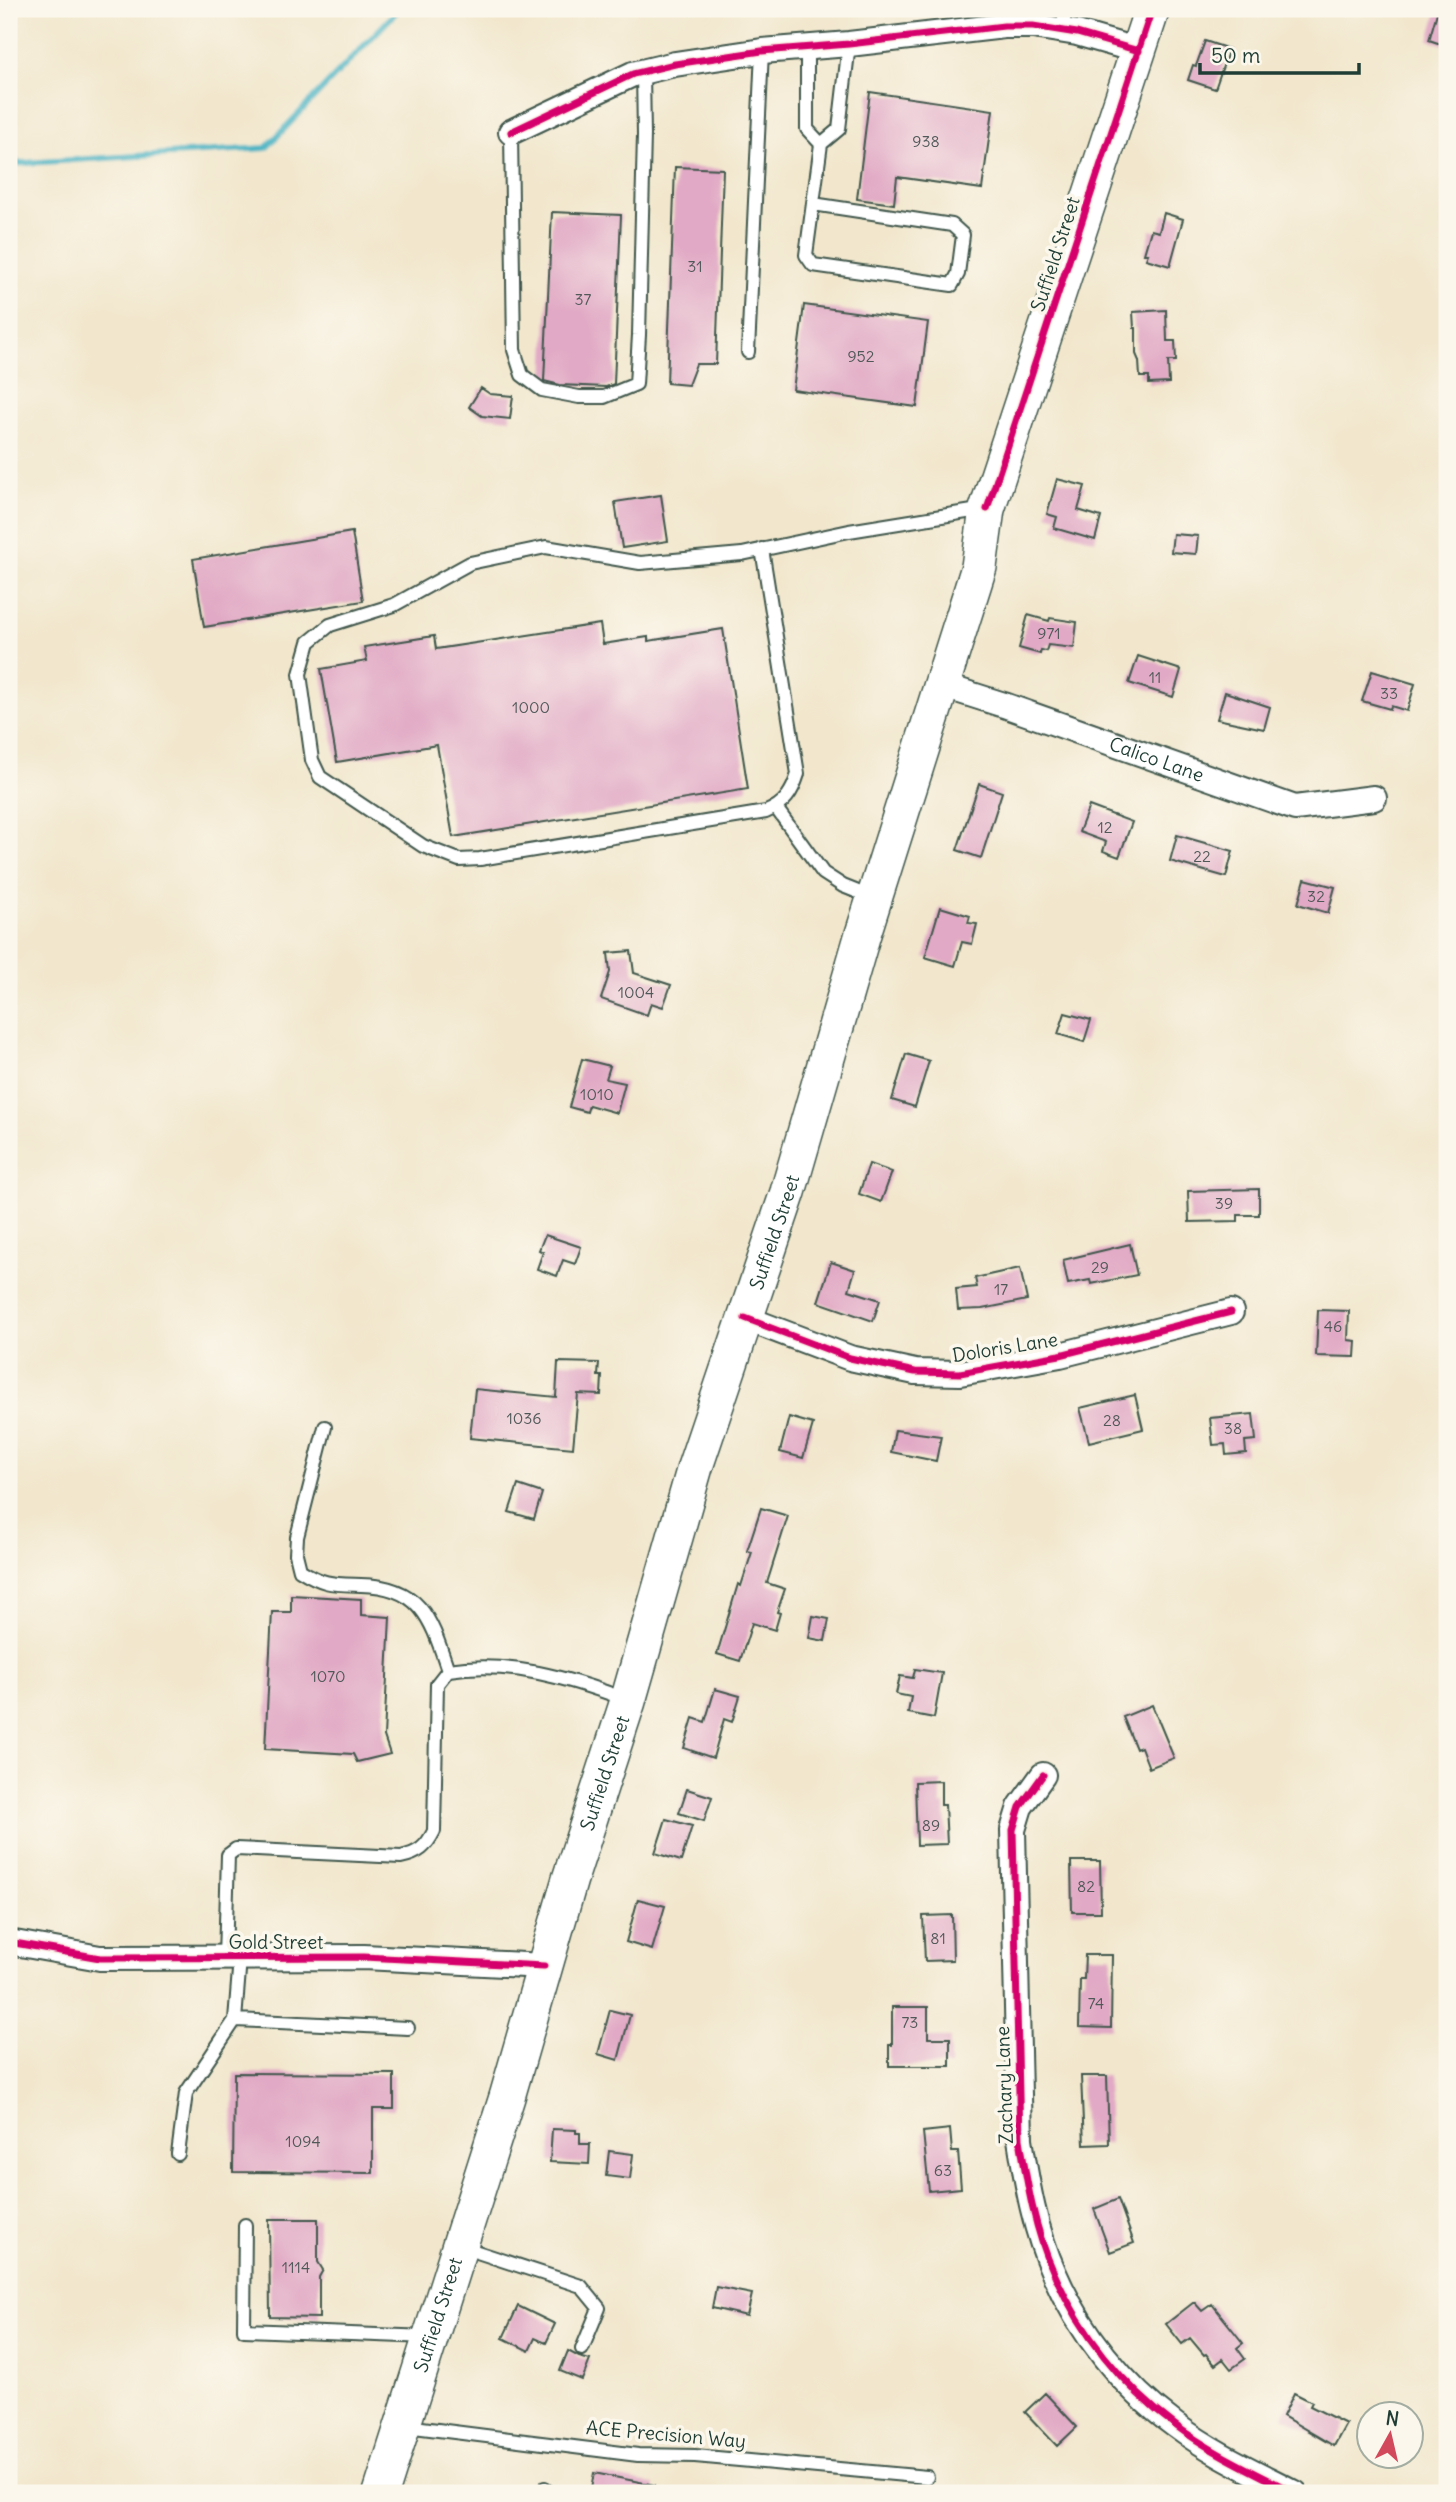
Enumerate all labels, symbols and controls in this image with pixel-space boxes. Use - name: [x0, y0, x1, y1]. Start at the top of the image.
- scale bar: [1200, 32, 1360, 76]
- text: 50 m: [1211, 42, 1260, 69]
- house number: 938: [912, 131, 940, 151]
- street label: Suffield Street: [1025, 194, 1085, 314]
- house number: 31: [687, 256, 703, 276]
- house number: 37: [575, 289, 592, 309]
- house number: 952: [847, 346, 875, 366]
- house number: 971: [1037, 623, 1061, 643]
- house number: 11: [1149, 667, 1161, 687]
- house number: 33: [1380, 683, 1398, 703]
- house number: 1000: [512, 697, 550, 717]
- street label: Calico Lane: [1106, 731, 1207, 787]
- house number: 12: [1097, 817, 1113, 837]
- house number: 22: [1193, 846, 1211, 866]
- house number: 32: [1307, 886, 1325, 906]
- house number: 1004: [618, 982, 654, 1002]
- house number: 1010: [580, 1084, 614, 1104]
- street label: Suffield Street: [744, 1172, 804, 1293]
- house number: 39: [1215, 1193, 1233, 1213]
- house number: 29: [1091, 1257, 1109, 1277]
- house number: 17: [994, 1279, 1008, 1299]
- house number: 46: [1324, 1316, 1342, 1336]
- street label: Doloris Lane: [950, 1327, 1060, 1367]
- house number: 1036: [506, 1408, 542, 1428]
- house number: 28: [1103, 1410, 1121, 1430]
- house number: 38: [1224, 1418, 1242, 1438]
- house number: 1070: [310, 1666, 346, 1686]
- street label: Suffield Street: [575, 1713, 634, 1833]
- house number: 89: [922, 1815, 940, 1835]
- house number: 82: [1077, 1876, 1095, 1896]
- house number: 81: [930, 1928, 946, 1948]
- street label: Gold Street: [228, 1930, 324, 1954]
- house number: 74: [1088, 1993, 1104, 2013]
- house number: 73: [902, 2012, 918, 2032]
- street label: Zachary Lane: [990, 2026, 1018, 2144]
- house number: 1094: [285, 2131, 321, 2151]
- house number: 63: [934, 2160, 952, 2180]
- street label: Suffield Street: [408, 2254, 467, 2375]
- house number: 1114: [282, 2257, 310, 2277]
- north arrow: [1354, 2400, 1424, 2470]
- text: N: [1384, 2405, 1401, 2431]
- street label: ACE Precision Way: [585, 2415, 747, 2453]

